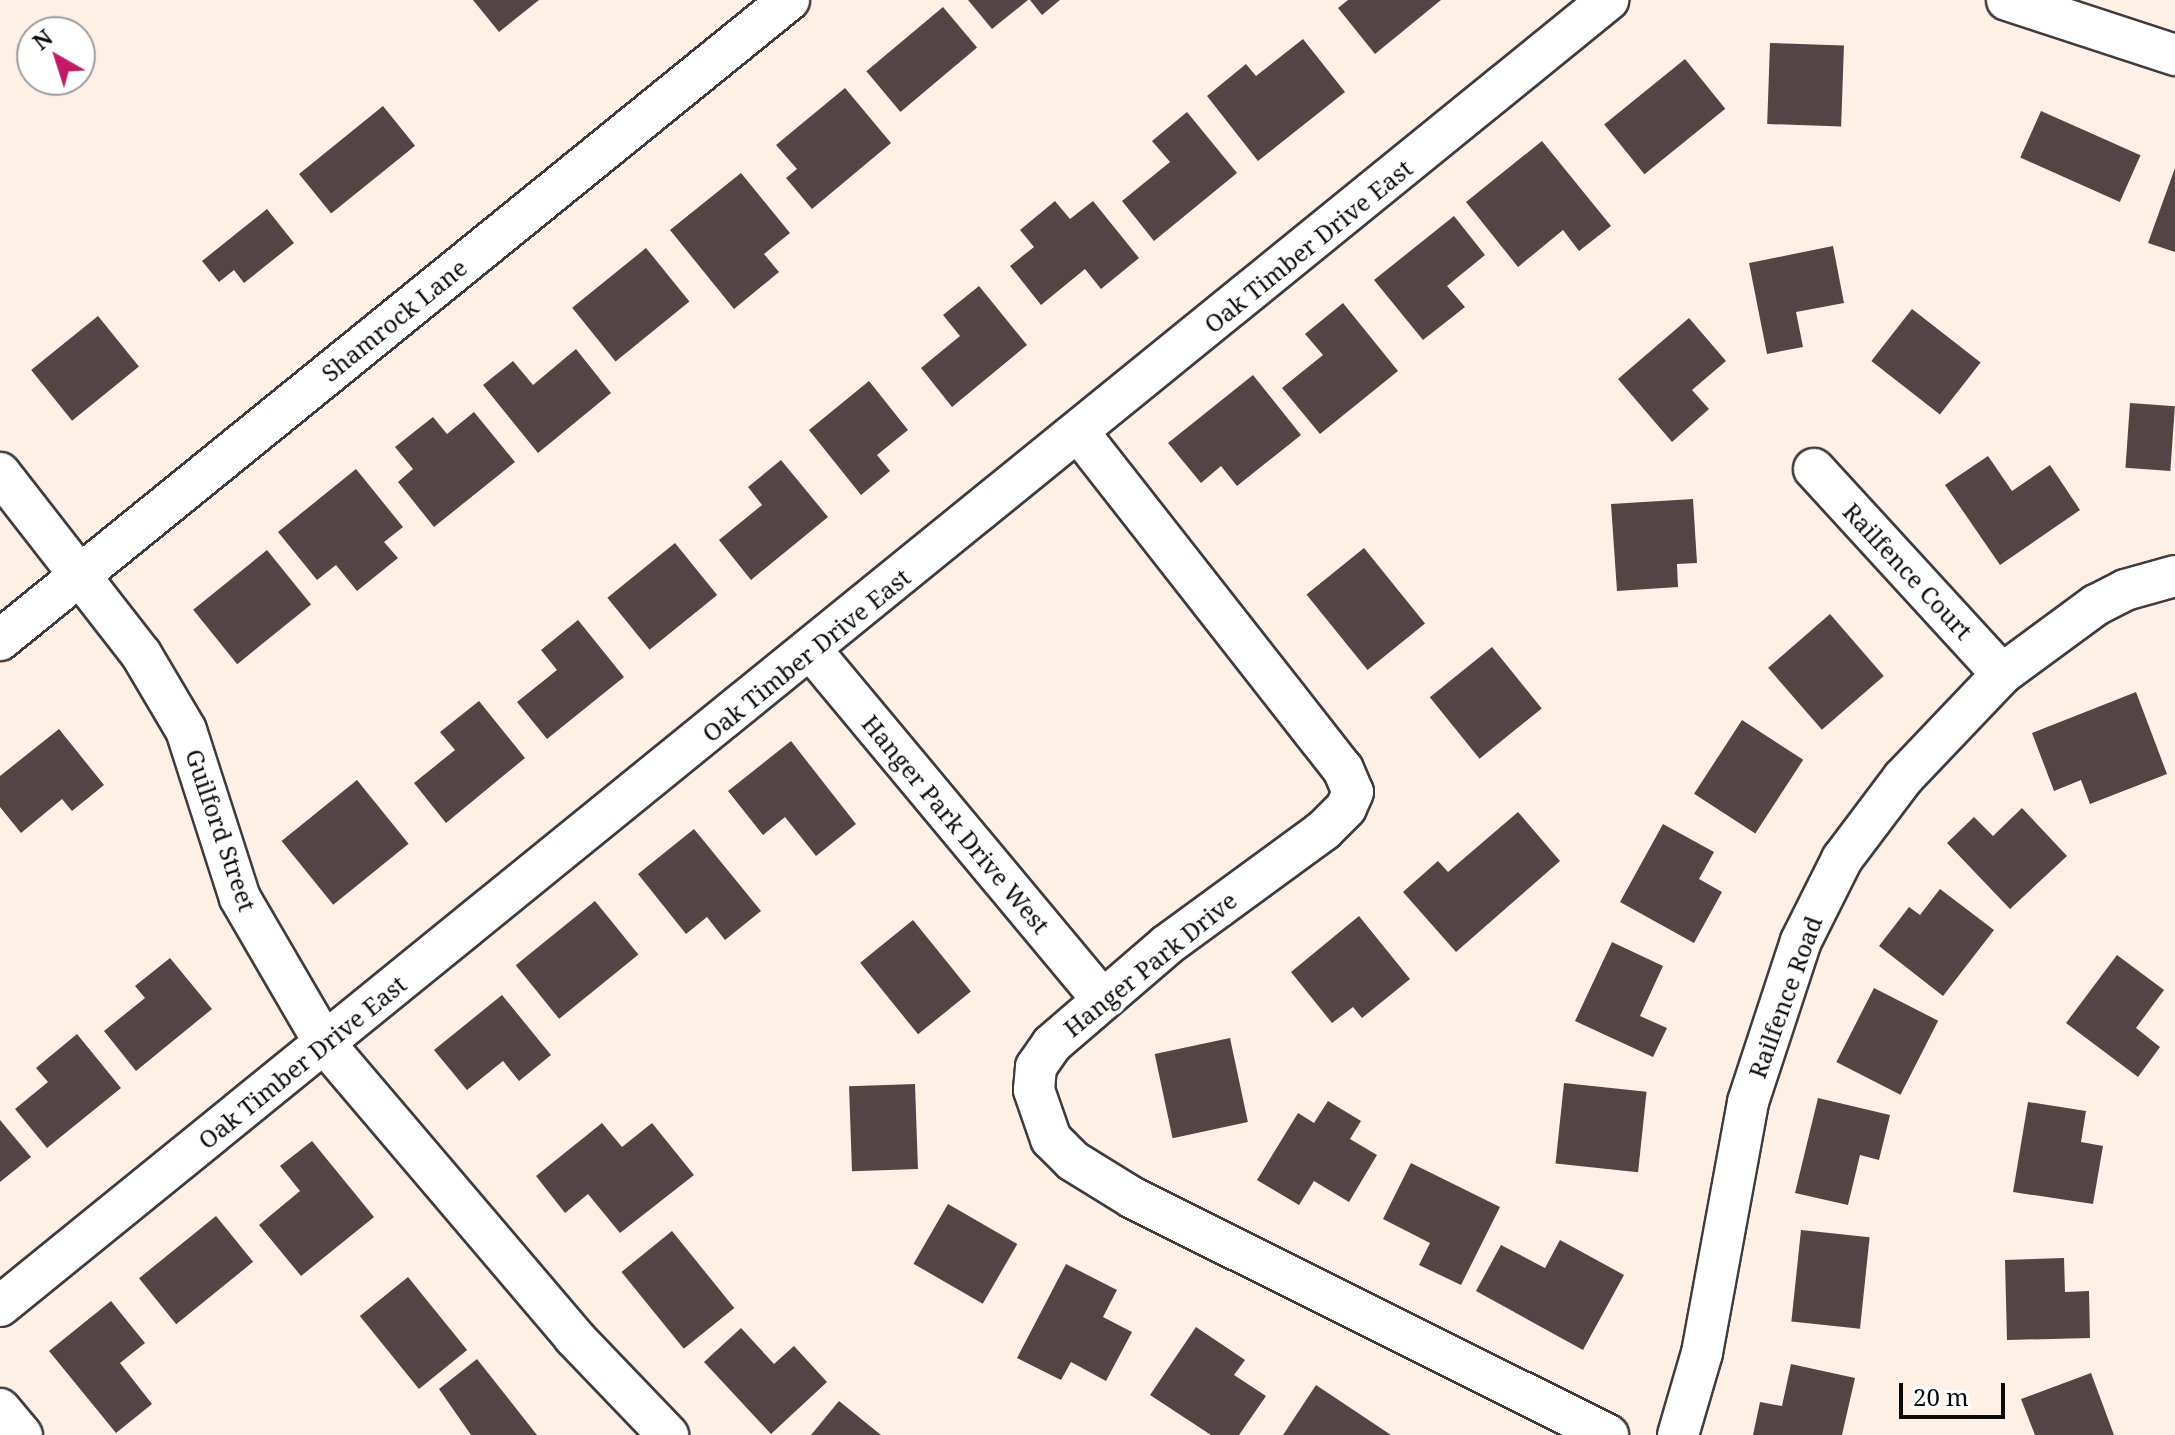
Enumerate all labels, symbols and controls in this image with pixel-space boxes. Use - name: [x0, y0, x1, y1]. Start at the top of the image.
- north arrow: [16, 16, 96, 96]
- text: N: [26, 22, 58, 56]
- street label: Oak Timber Drive East: [1198, 153, 1418, 339]
- street label: Shamrock Lane: [316, 253, 472, 387]
- street label: Railfence Court: [1837, 497, 1979, 645]
- street label: Oak Timber Drive East: [696, 562, 916, 748]
- street label: Hanger Park Drive West: [856, 709, 1056, 939]
- street label: Guilford Street: [180, 745, 262, 915]
- street label: Hanger Park Drive: [1058, 885, 1242, 1043]
- street label: Railfence Road: [1742, 912, 1828, 1082]
- street label: Oak Timber Drive East: [192, 969, 412, 1155]
- scale bar: [1903, 1367, 2009, 1417]
- text: 20 m: [1913, 1380, 1969, 1413]

